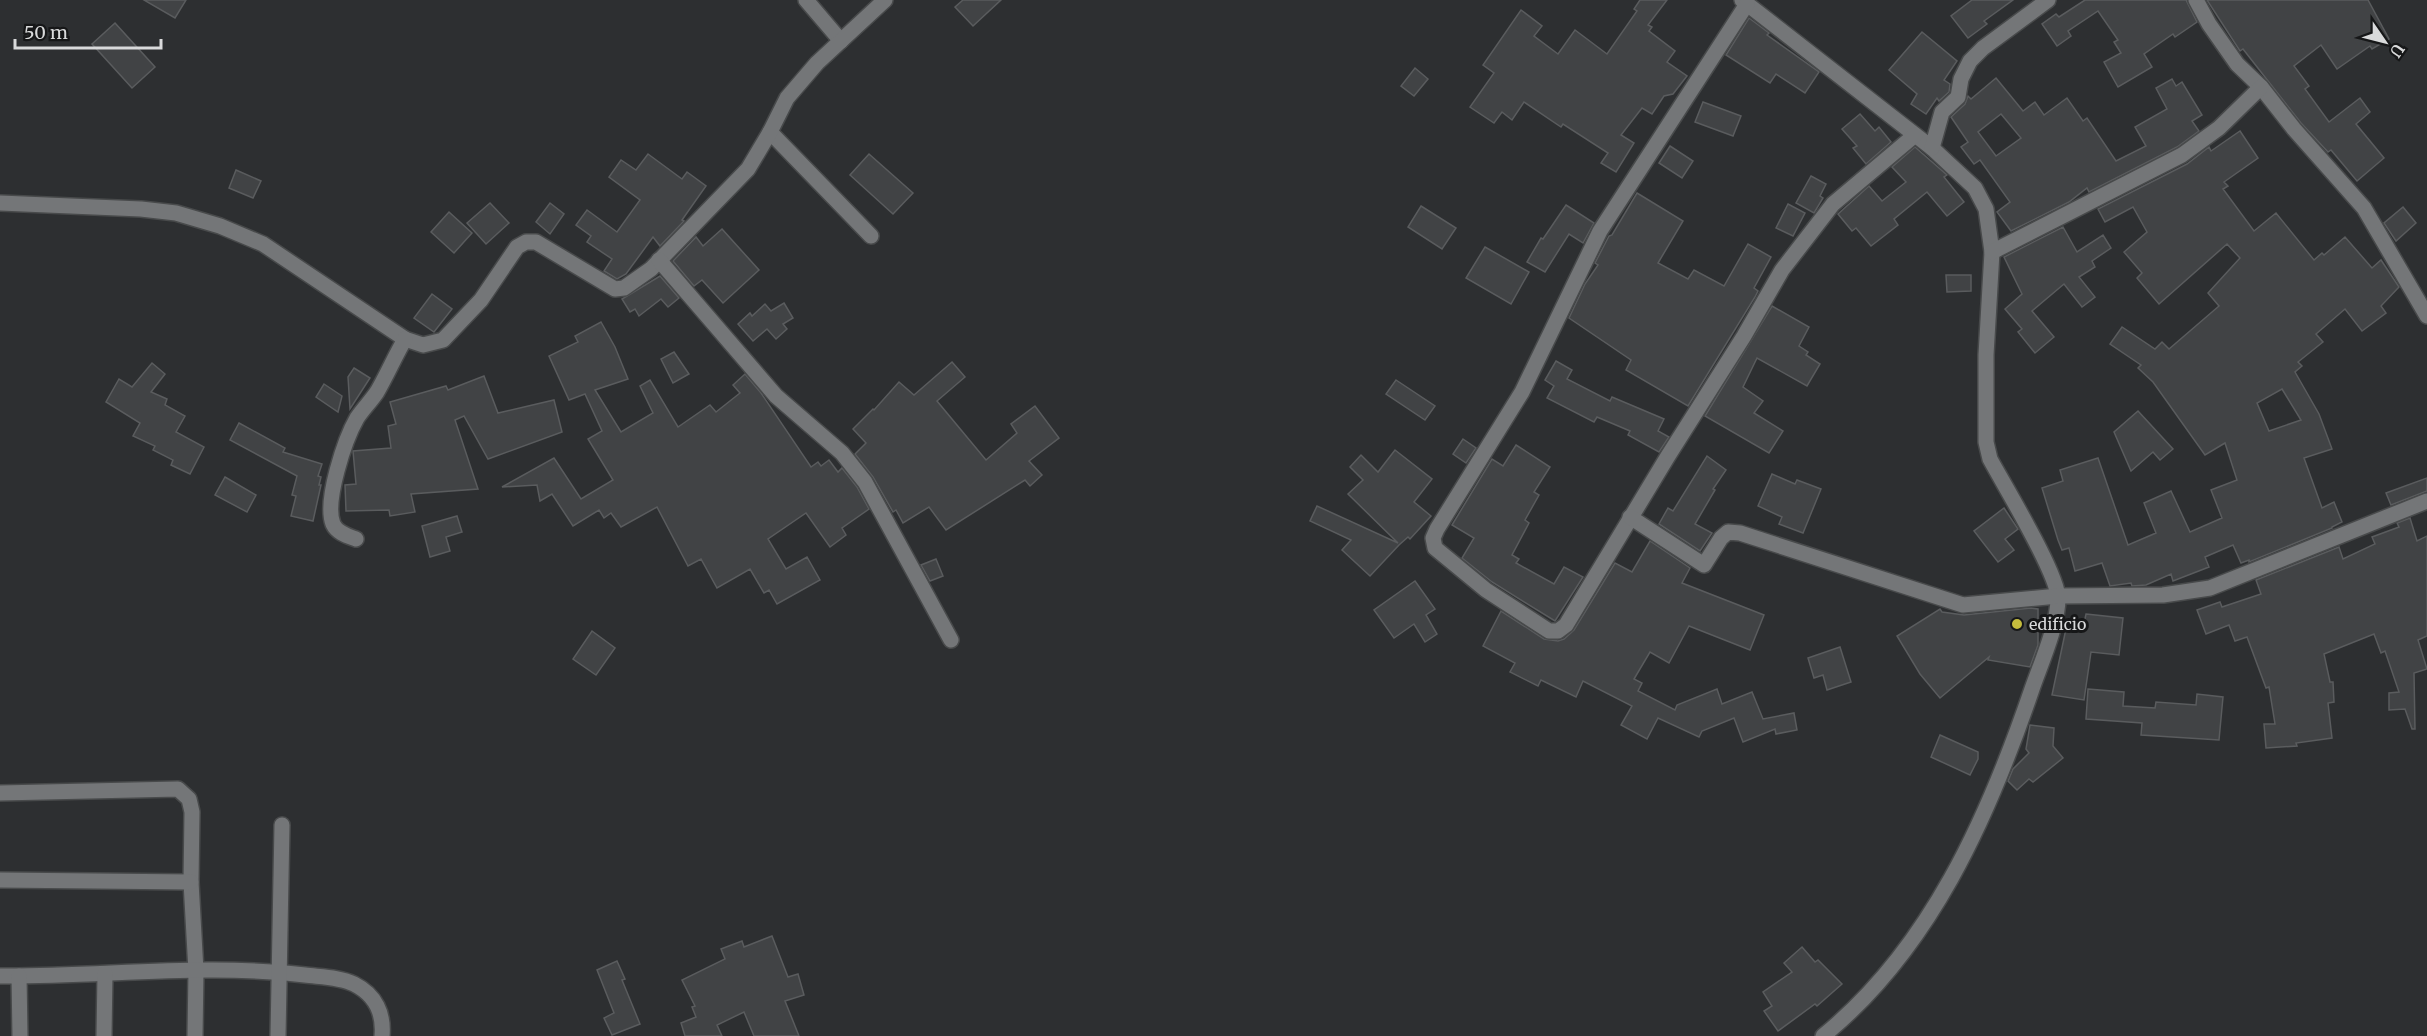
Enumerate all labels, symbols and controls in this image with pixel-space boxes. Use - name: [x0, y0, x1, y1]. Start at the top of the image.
- scale bar: [15, 12, 160, 50]
- north arrow: [2355, 12, 2415, 72]
- text: 50 m: [24, 21, 68, 44]
- text: U: [2386, 40, 2409, 61]
- place label: edificio: [2029, 614, 2086, 634]
- marker: edificio: [2010, 617, 2024, 631]

